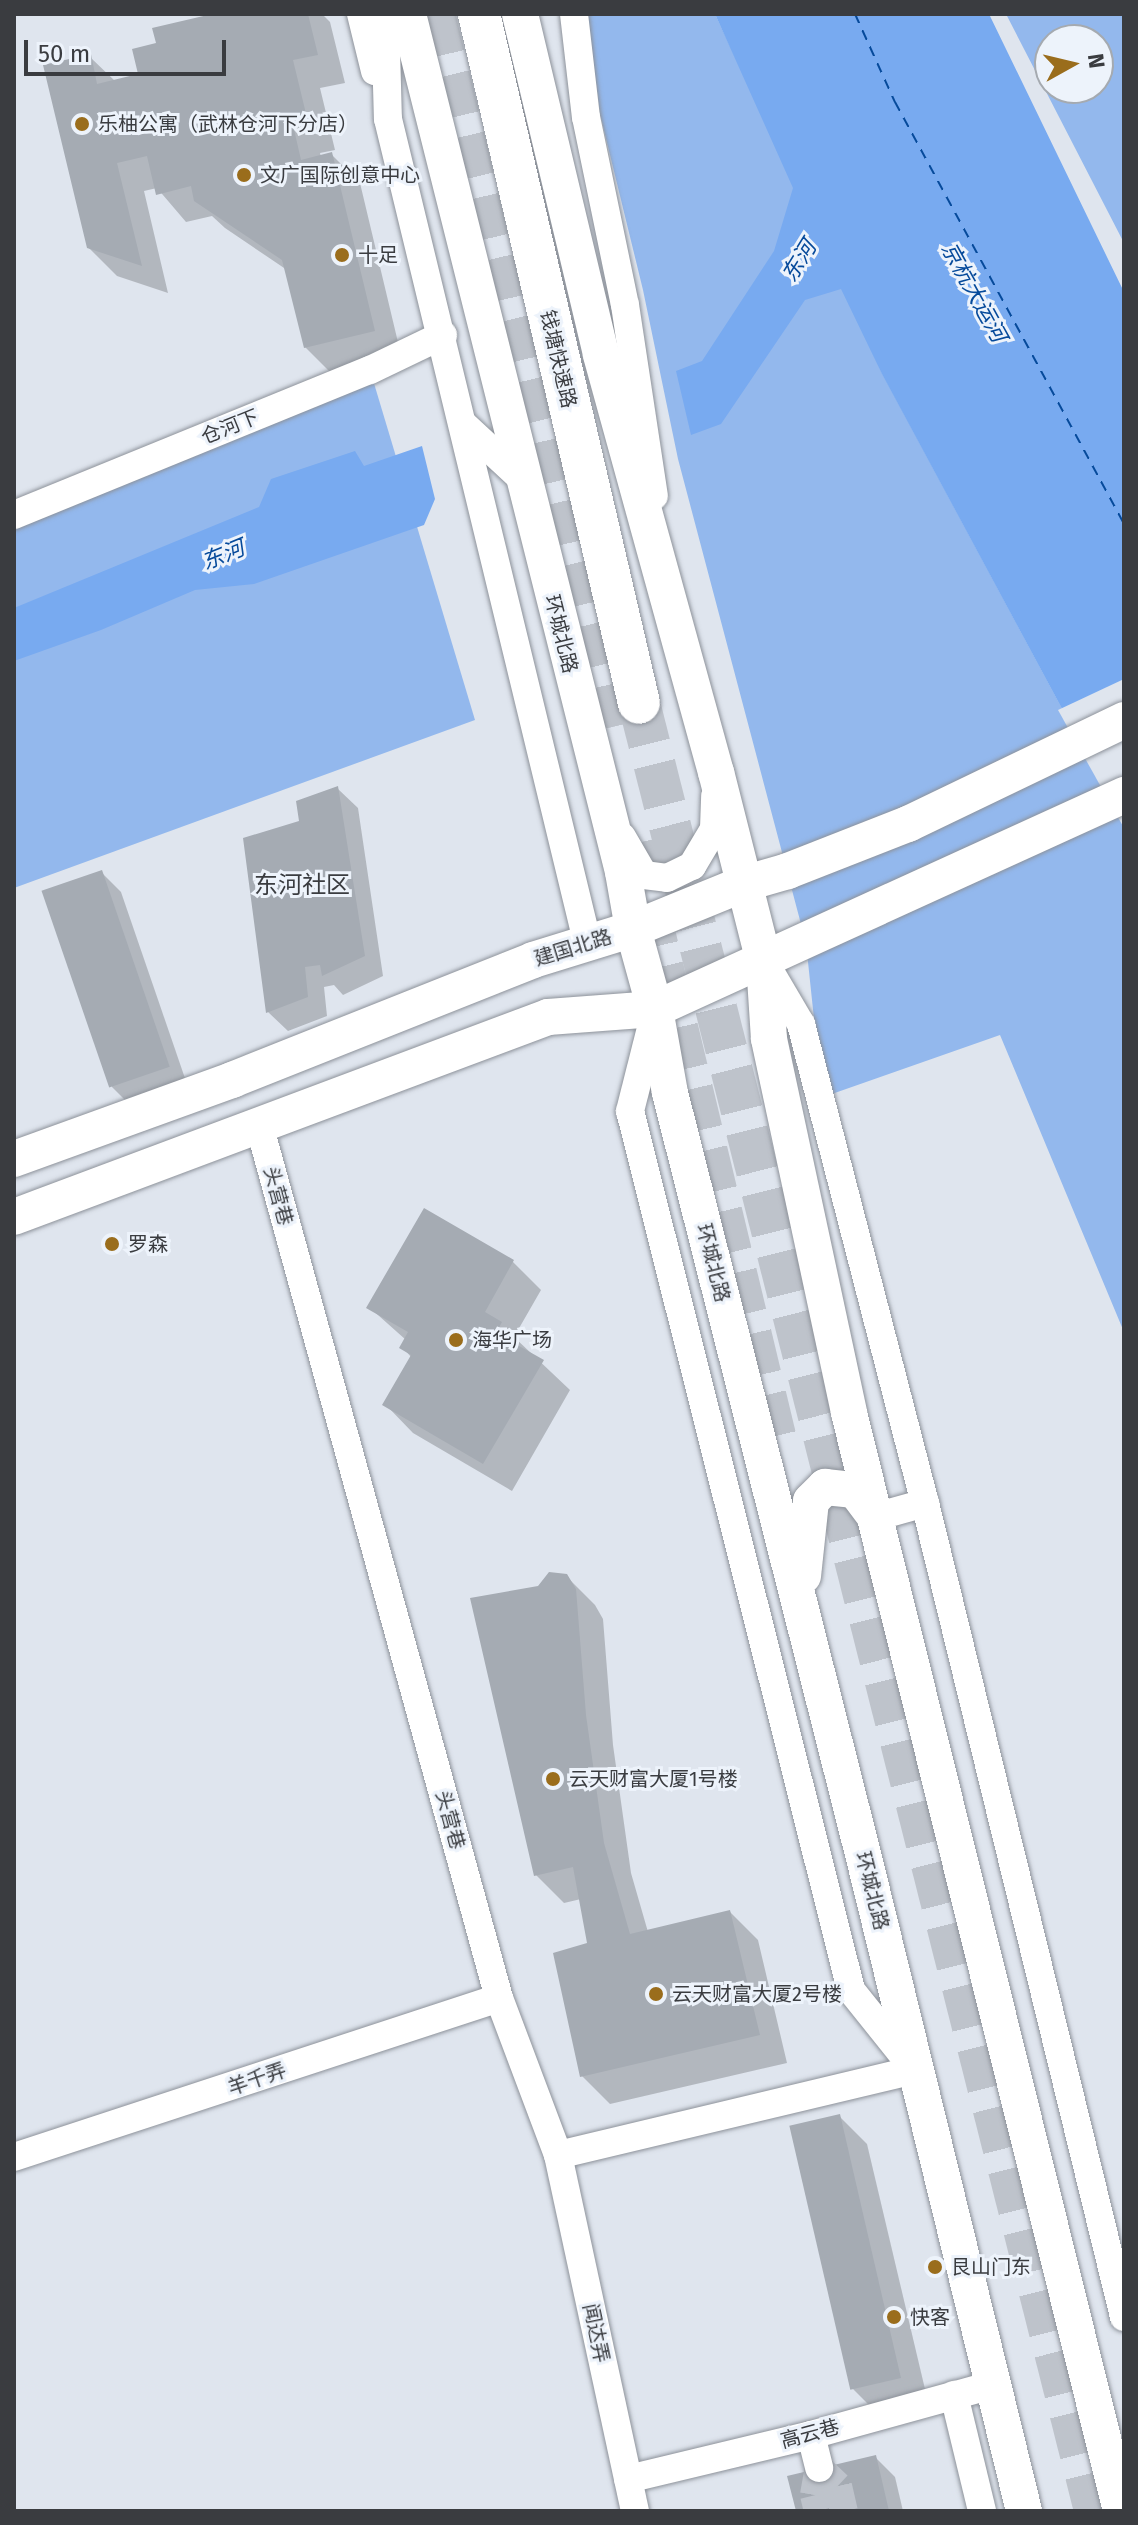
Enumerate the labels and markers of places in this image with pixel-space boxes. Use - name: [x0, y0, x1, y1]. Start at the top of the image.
- place label: 乐柚公寓（武林仓河下分店）: [98, 112, 358, 136]
- marker: 乐柚公寓（武林仓河下分店）: [73, 115, 91, 133]
- place label: 文广国际创意中心: [260, 163, 420, 187]
- marker: 文广国际创意中心: [235, 166, 253, 184]
- place label: 十足: [358, 243, 398, 267]
- marker: 十足: [333, 246, 351, 264]
- place label: 罗森: [128, 1232, 168, 1256]
- marker: 罗森: [103, 1235, 121, 1253]
- place label: 海华广场: [472, 1328, 552, 1352]
- marker: 海华广场: [447, 1331, 465, 1349]
- place label: 云天财富大厦1号楼: [569, 1767, 738, 1791]
- marker: 云天财富大厦1号楼: [544, 1770, 562, 1788]
- place label: 云天财富大厦2号楼: [672, 1982, 842, 2006]
- marker: 云天财富大厦2号楼: [647, 1985, 665, 2003]
- place label: 艮山门东: [951, 2255, 1031, 2279]
- marker: 艮山门东: [926, 2258, 944, 2276]
- place label: 快客: [910, 2305, 950, 2329]
- marker: 快客: [885, 2308, 903, 2326]

